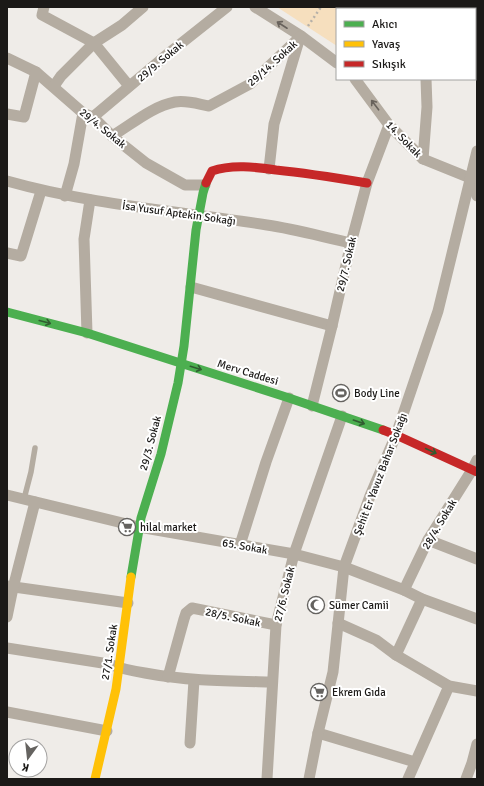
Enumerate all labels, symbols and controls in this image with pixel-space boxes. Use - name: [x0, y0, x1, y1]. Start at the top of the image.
- legend: [336, 8, 476, 80]
- text: Akıcı: [372, 17, 398, 32]
- one-way arrow: [277, 20, 288, 29]
- street label: 29/14. Sokak: [245, 37, 300, 89]
- text: Yavaş: [372, 37, 400, 52]
- street label: 29/9. Sokak: [135, 38, 186, 84]
- text: Sıkışık: [372, 57, 406, 72]
- one-way arrow: [371, 100, 379, 111]
- street label: 29/4. Sokak: [77, 106, 129, 151]
- street label: 14. Sokak: [383, 118, 424, 161]
- street label: İsa Yusuf Aptekin Sokağı: [121, 198, 237, 228]
- street label: 29/7. Sokak: [334, 235, 359, 293]
- one-way arrow: [38, 319, 51, 326]
- street label: Merv Caddesi: [216, 357, 280, 388]
- one-way arrow: [189, 365, 202, 372]
- sports icon: Body Line: [331, 383, 351, 403]
- place label: Body Line: [354, 387, 400, 400]
- street label: Şehit Er Yavuz Bahar Sokağı: [351, 411, 410, 537]
- street label: 29/3. Sokak: [137, 414, 164, 472]
- one-way arrow: [353, 419, 365, 427]
- one-way arrow: [425, 448, 437, 456]
- street label: 28/4. Sokak: [419, 496, 460, 552]
- supermarket icon: hilal market: [117, 517, 137, 537]
- place label: hilal market: [140, 521, 197, 534]
- street label: 65. Sokak: [221, 536, 269, 557]
- street label: 27/6. Sokak: [271, 565, 298, 623]
- mosque icon: Sümer Camii: [306, 595, 326, 615]
- place label: Sümer Camii: [329, 599, 389, 612]
- street label: 28/5. Sokak: [204, 605, 262, 630]
- street label: 27/1. Sokak: [99, 623, 120, 681]
- supermarket icon: Ekrem Gıda: [309, 682, 329, 702]
- place label: Ekrem Gıda: [332, 686, 386, 699]
- north arrow: [8, 738, 48, 778]
- text: K: [20, 760, 31, 774]

